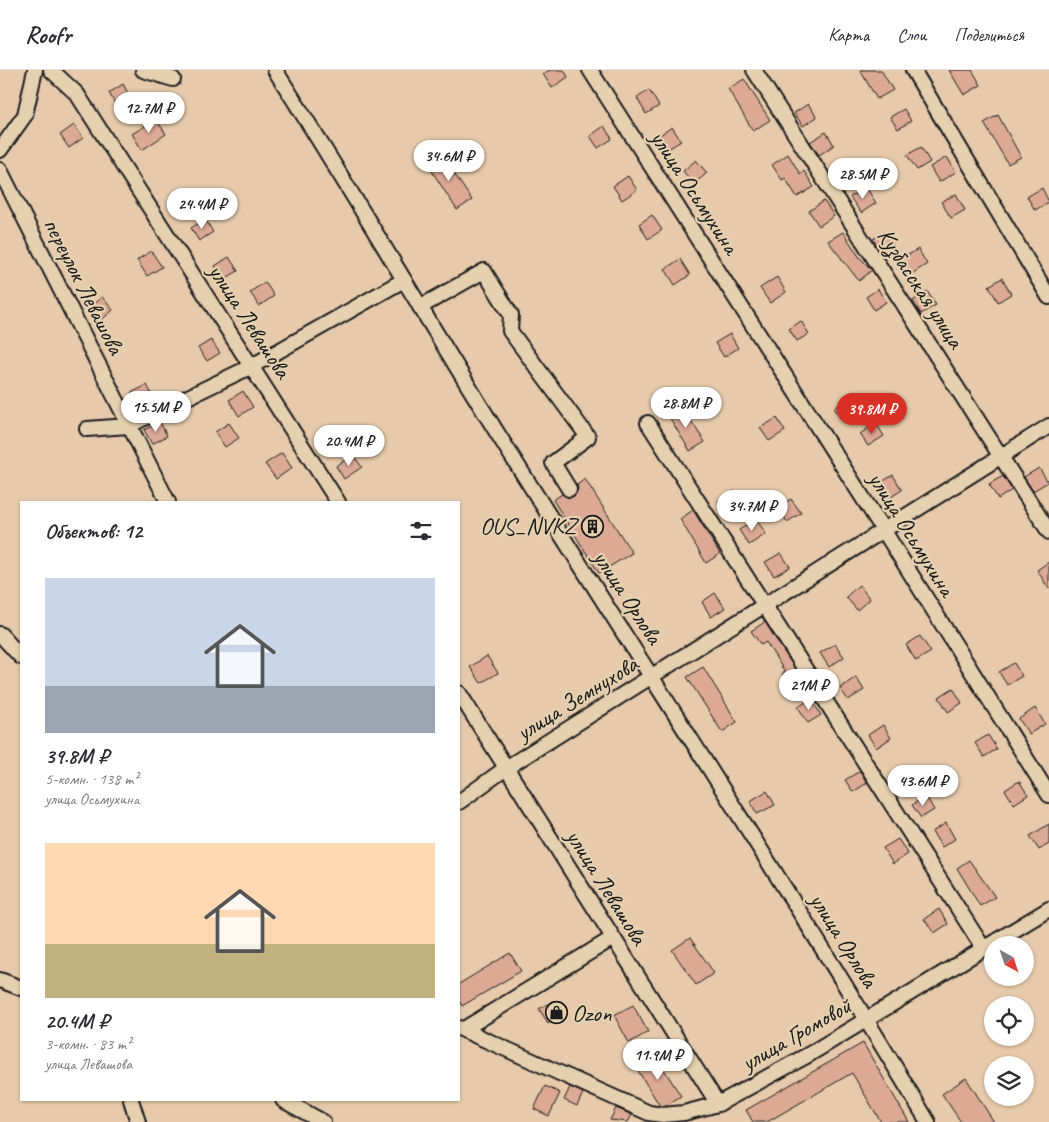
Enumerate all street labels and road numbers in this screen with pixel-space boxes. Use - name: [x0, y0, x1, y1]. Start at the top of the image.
- street label: улица Осьмухина: [643, 123, 747, 261]
- street label: переулок Левашова: [37, 213, 132, 361]
- street label: Кузбасская улица: [870, 222, 972, 356]
- street label: улица Левашова: [201, 256, 299, 385]
- street label: улица Осьмухина: [861, 464, 963, 604]
- street label: улица Орлова: [585, 543, 670, 651]
- street label: улица Земнухова: [509, 648, 645, 748]
- street label: улица Левашова: [559, 822, 655, 952]
- street label: улица Орлова: [802, 885, 886, 994]
- street label: улица Громовой: [734, 990, 858, 1079]

